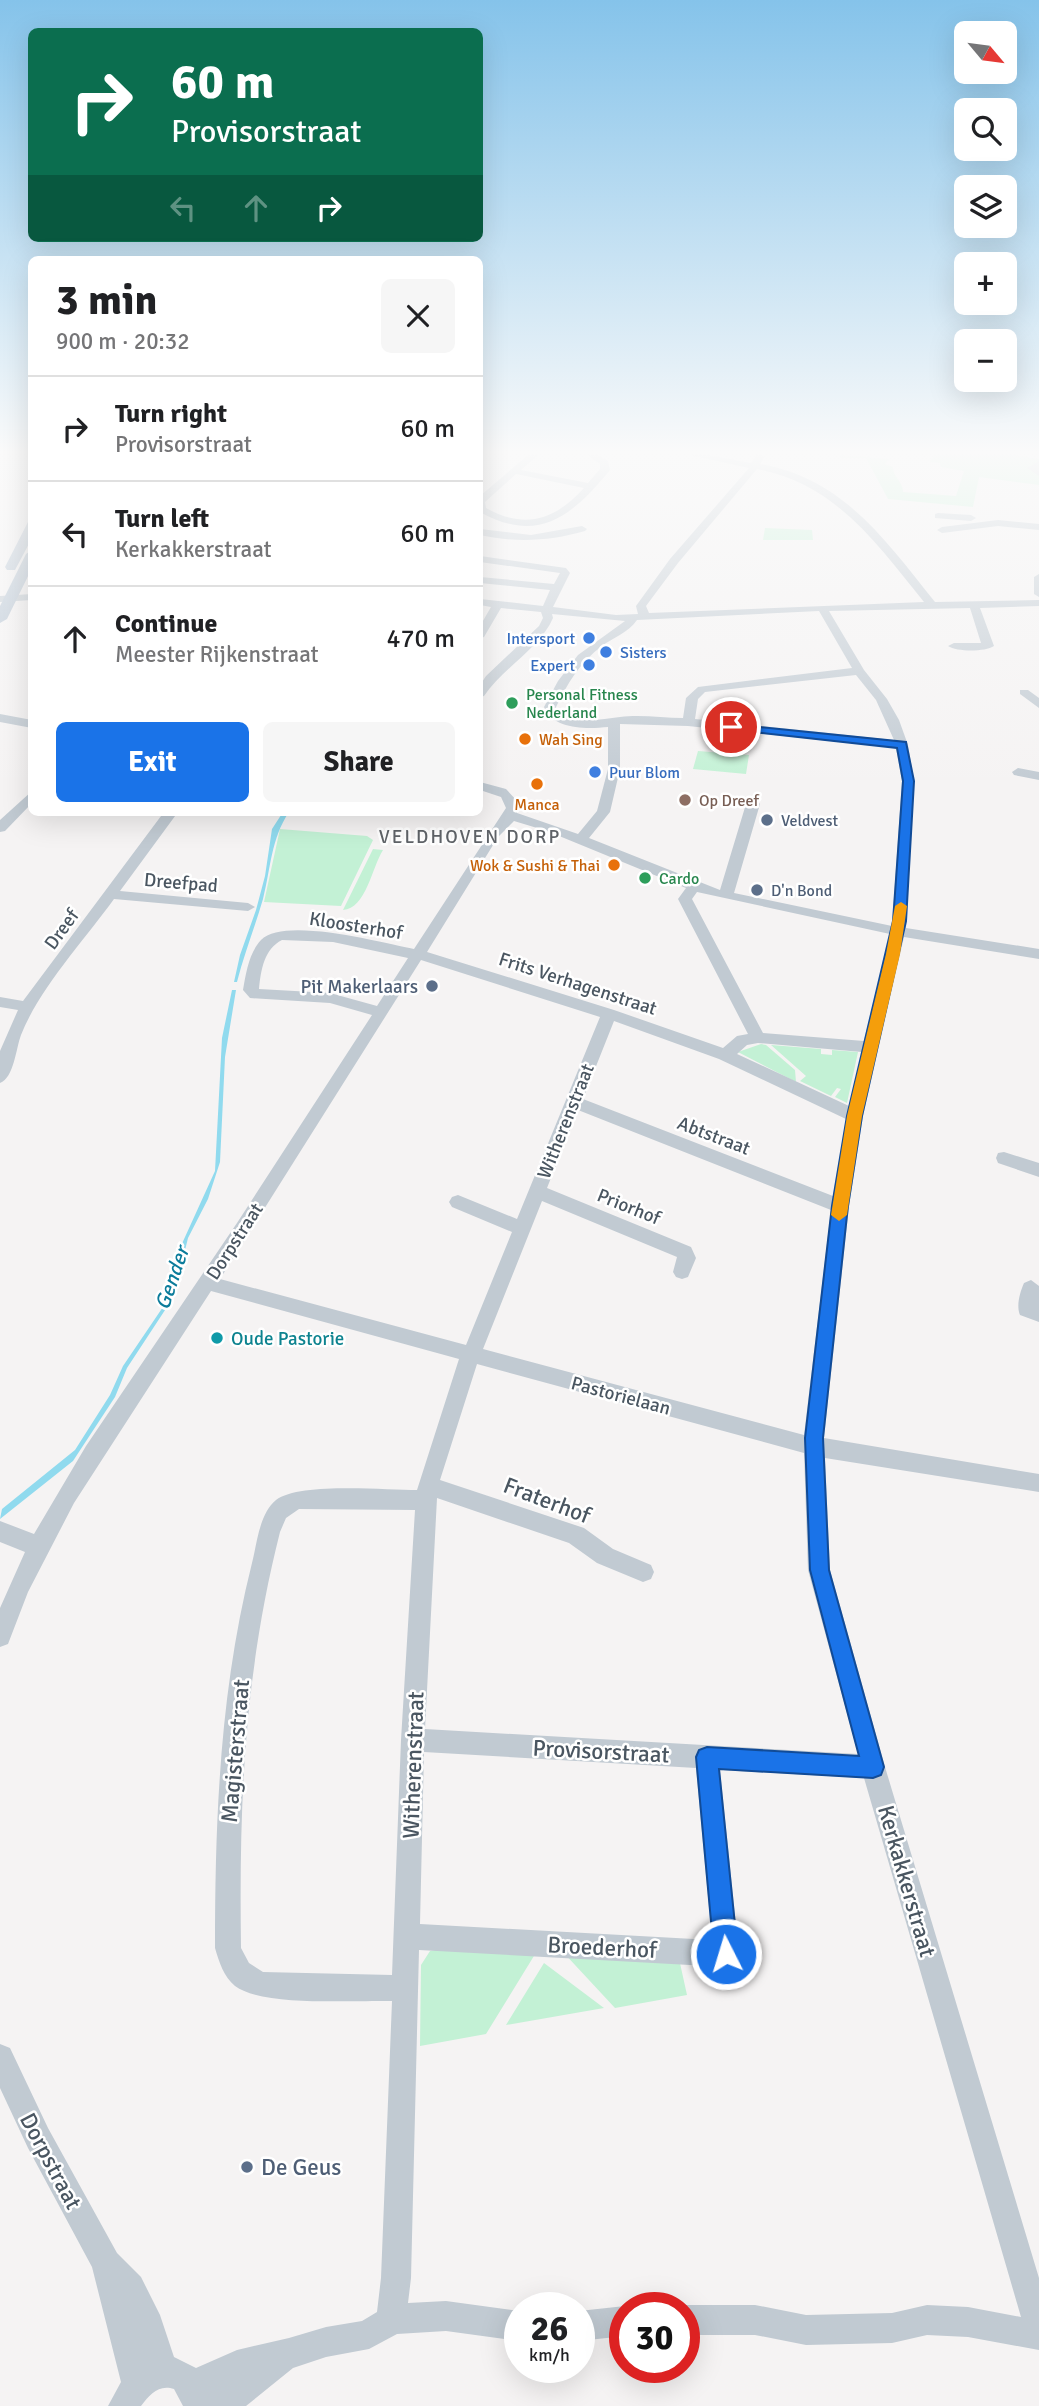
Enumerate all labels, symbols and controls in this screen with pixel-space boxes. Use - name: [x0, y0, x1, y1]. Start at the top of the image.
- north arrow: [954, 21, 1017, 84]
- map controls: [954, 21, 1017, 392]
- text: 60 m: [171, 52, 274, 112]
- icon: right: [56, 56, 147, 147]
- button: search: [954, 98, 1017, 161]
- text: Provisorstraat: [171, 112, 361, 151]
- button: layers: [954, 175, 1017, 238]
- icon: left: [164, 189, 202, 227]
- icon: ahead: [237, 189, 275, 227]
- icon: right: [310, 189, 348, 227]
- button: +: [954, 252, 1017, 315]
- text: 3 min: [56, 275, 157, 326]
- button: close: [381, 279, 455, 353]
- text: 900 m · 20:32: [56, 327, 190, 356]
- button: −: [954, 329, 1017, 392]
- text: Turn right: [115, 398, 227, 430]
- icon: right: [56, 410, 94, 448]
- text: 60 m: [400, 413, 455, 445]
- text: Provisorstraat: [115, 430, 252, 459]
- text: Turn left: [115, 503, 209, 535]
- icon: left: [56, 515, 94, 553]
- text: 60 m: [400, 518, 455, 550]
- text: Kerkakkerstraat: [115, 535, 272, 564]
- text: Continue: [115, 608, 217, 640]
- icon: ahead: [56, 620, 94, 658]
- text: 470 m: [386, 623, 455, 655]
- place label: Intersport: [507, 629, 575, 649]
- marker: Intersport: [581, 630, 597, 646]
- text: Meester Rijkenstraat: [115, 640, 319, 669]
- place label: Sisters: [620, 643, 667, 663]
- marker: Sisters: [598, 644, 614, 660]
- place label: Expert: [530, 656, 575, 676]
- marker: Expert: [581, 657, 597, 673]
- place label: Personal Fitness Nederland: [526, 685, 638, 723]
- marker: Personal Fitness Nederland: [504, 695, 520, 711]
- pin: [701, 697, 761, 757]
- icon: arrive: [712, 708, 750, 746]
- button: Exit: [56, 722, 249, 802]
- button: Share: [263, 722, 455, 802]
- place label: Wah Sing: [539, 730, 603, 750]
- marker: Wah Sing: [517, 731, 533, 747]
- place label: Puur Blom: [609, 763, 680, 783]
- marker: Puur Blom: [587, 764, 603, 780]
- marker: Manca: [529, 776, 545, 792]
- place label: Op Dreef: [699, 791, 759, 811]
- marker: Op Dreef: [677, 792, 693, 808]
- place label: Manca: [514, 795, 560, 815]
- place label: Veldvest: [781, 811, 839, 831]
- marker: Veldvest: [759, 812, 775, 828]
- district label: VELDHOVEN DORP: [379, 825, 561, 849]
- place label: Wok & Sushi & Thai: [470, 856, 600, 876]
- marker: Wok & Sushi & Thai: [606, 857, 622, 873]
- street label: Dreefpad: [143, 868, 219, 898]
- place label: Cardo: [659, 869, 699, 889]
- marker: Cardo: [637, 870, 653, 886]
- place label: D'n Bond: [771, 881, 832, 901]
- marker: D'n Bond: [749, 882, 765, 898]
- street label: Dreef: [39, 903, 86, 955]
- street label: Kloosterhof: [307, 907, 406, 945]
- street label: Frits Verhagenstraat: [496, 947, 660, 1021]
- place label: Pit Makerlaars: [301, 975, 418, 999]
- marker: Pit Makerlaars: [424, 978, 440, 994]
- street label: Witherenstraat: [532, 1060, 600, 1182]
- street label: Abtstraat: [674, 1111, 754, 1161]
- street label: Priorhof: [593, 1183, 665, 1231]
- street label: Dorpstraat: [201, 1198, 269, 1284]
- water label: Gender: [149, 1240, 196, 1313]
- place label: Oude Pastorie: [231, 1327, 344, 1351]
- marker: Oude Pastorie: [209, 1330, 225, 1346]
- street label: Pastorielaan: [568, 1371, 673, 1421]
- street label: Fraterhof: [499, 1471, 596, 1531]
- street label: Magisterstraat: [215, 1678, 256, 1824]
- street label: Witherenstraat: [396, 1691, 431, 1839]
- street label: Provisorstraat: [532, 1733, 670, 1770]
- street label: Kerkakkerstraat: [871, 1802, 942, 1960]
- position arrow: [689, 1917, 763, 1991]
- street label: Broederhof: [547, 1930, 659, 1965]
- street label: Dorpstraat: [13, 2108, 88, 2214]
- place label: De Geus: [261, 2153, 341, 2182]
- marker: De Geus: [239, 2159, 255, 2175]
- speed limit sign: 30: [609, 2292, 700, 2383]
- text: 26: [531, 2307, 568, 2350]
- text: km/h: [529, 2344, 570, 2366]

